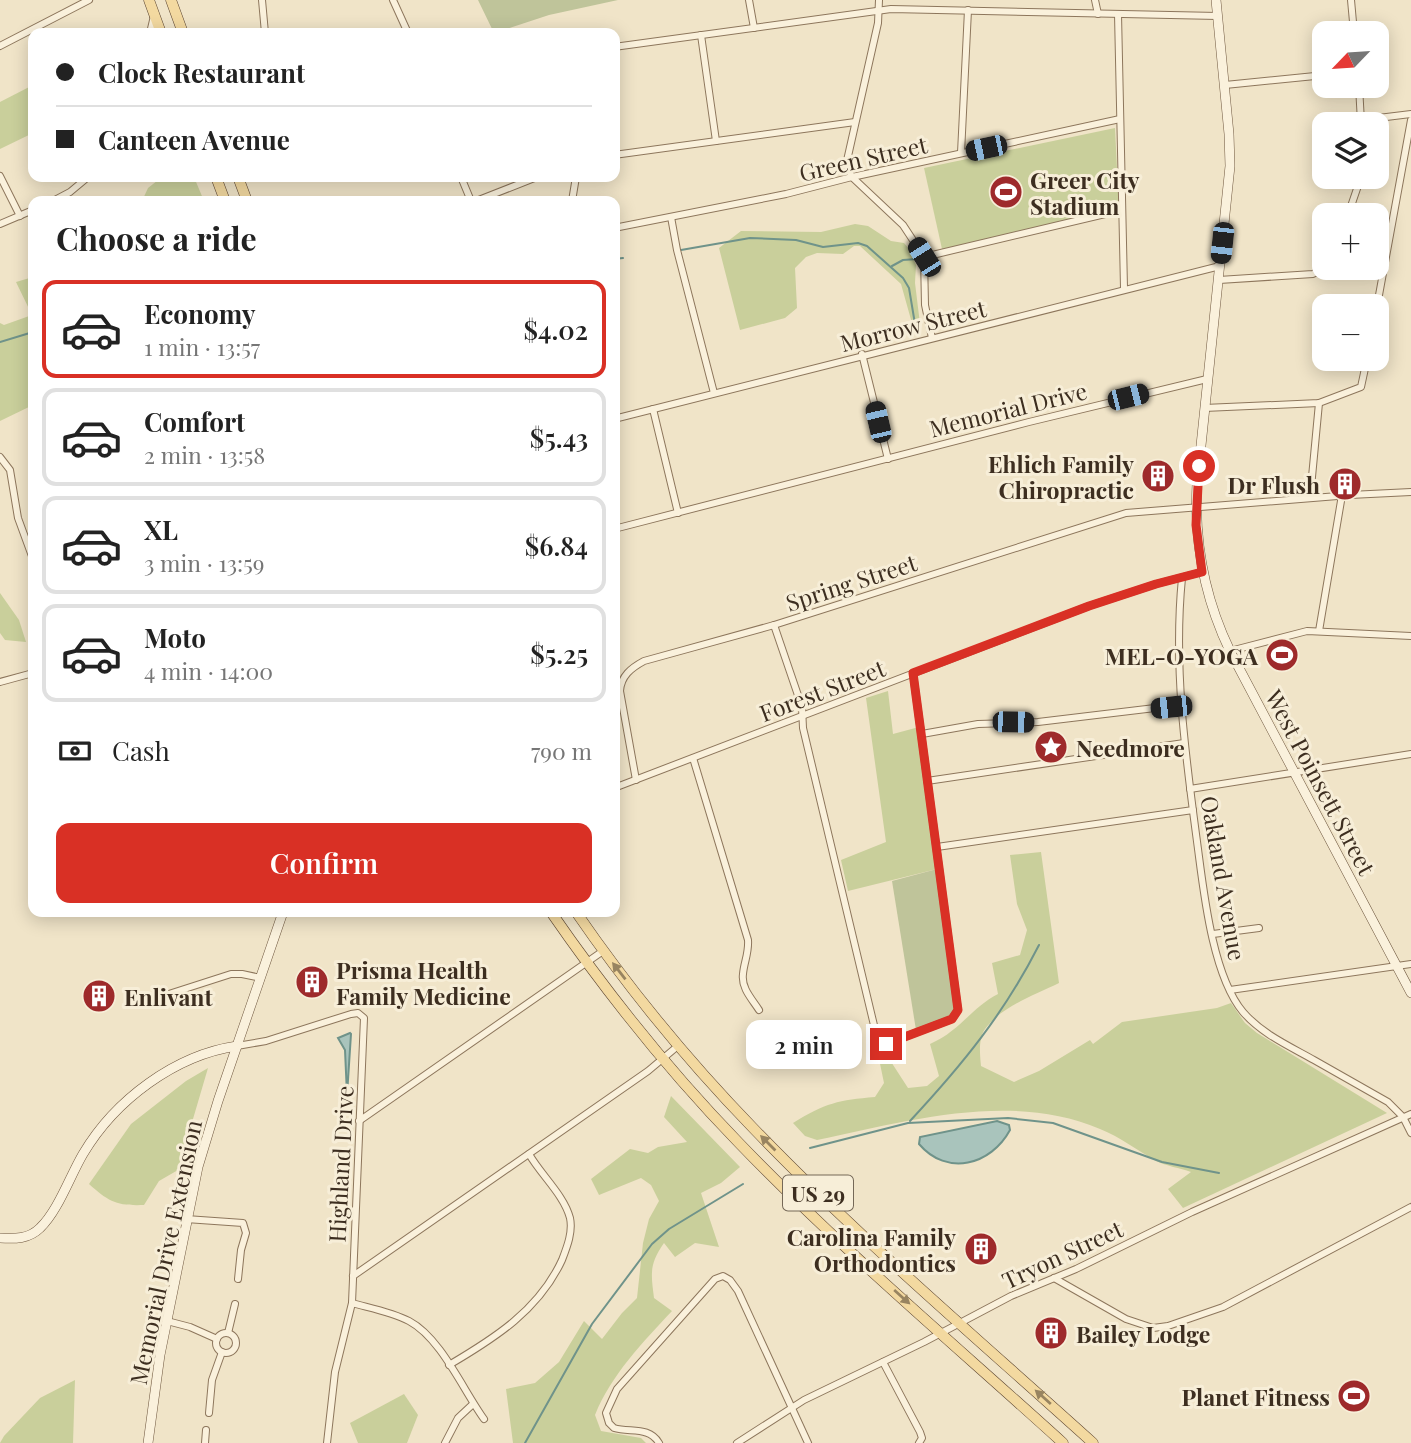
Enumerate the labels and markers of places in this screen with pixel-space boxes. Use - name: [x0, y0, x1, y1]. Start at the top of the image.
- place label: Greer City Stadium: [1030, 164, 1140, 221]
- sports icon: Greer City Stadium: [987, 173, 1025, 211]
- place label: Ehlich Family Chiropractic: [988, 448, 1134, 505]
- building icon: Ehlich Family Chiropractic: [1139, 457, 1177, 495]
- building icon: Dr Flush: [1326, 465, 1364, 503]
- place label: Dr Flush: [1227, 469, 1320, 500]
- sports icon: MEL-O-YOGA: [1263, 636, 1301, 674]
- place label: MEL-O-YOGA: [1105, 640, 1259, 671]
- place icon: Needmore: [1032, 728, 1070, 766]
- place label: Needmore: [1076, 732, 1185, 763]
- place label: Prisma Health Family Medicine: [336, 954, 511, 1011]
- building icon: Prisma Health Family Medicine: [293, 963, 331, 1001]
- building icon: Enlivant: [80, 977, 118, 1015]
- place label: Enlivant: [124, 981, 213, 1012]
- place label: Carolina Family Orthodontics: [787, 1221, 956, 1278]
- building icon: Carolina Family Orthodontics: [962, 1230, 1000, 1268]
- building icon: Bailey Lodge: [1032, 1314, 1070, 1352]
- place label: Bailey Lodge: [1076, 1318, 1210, 1349]
- sports icon: Planet Fitness: [1335, 1377, 1373, 1415]
- place label: Planet Fitness: [1181, 1381, 1330, 1412]

